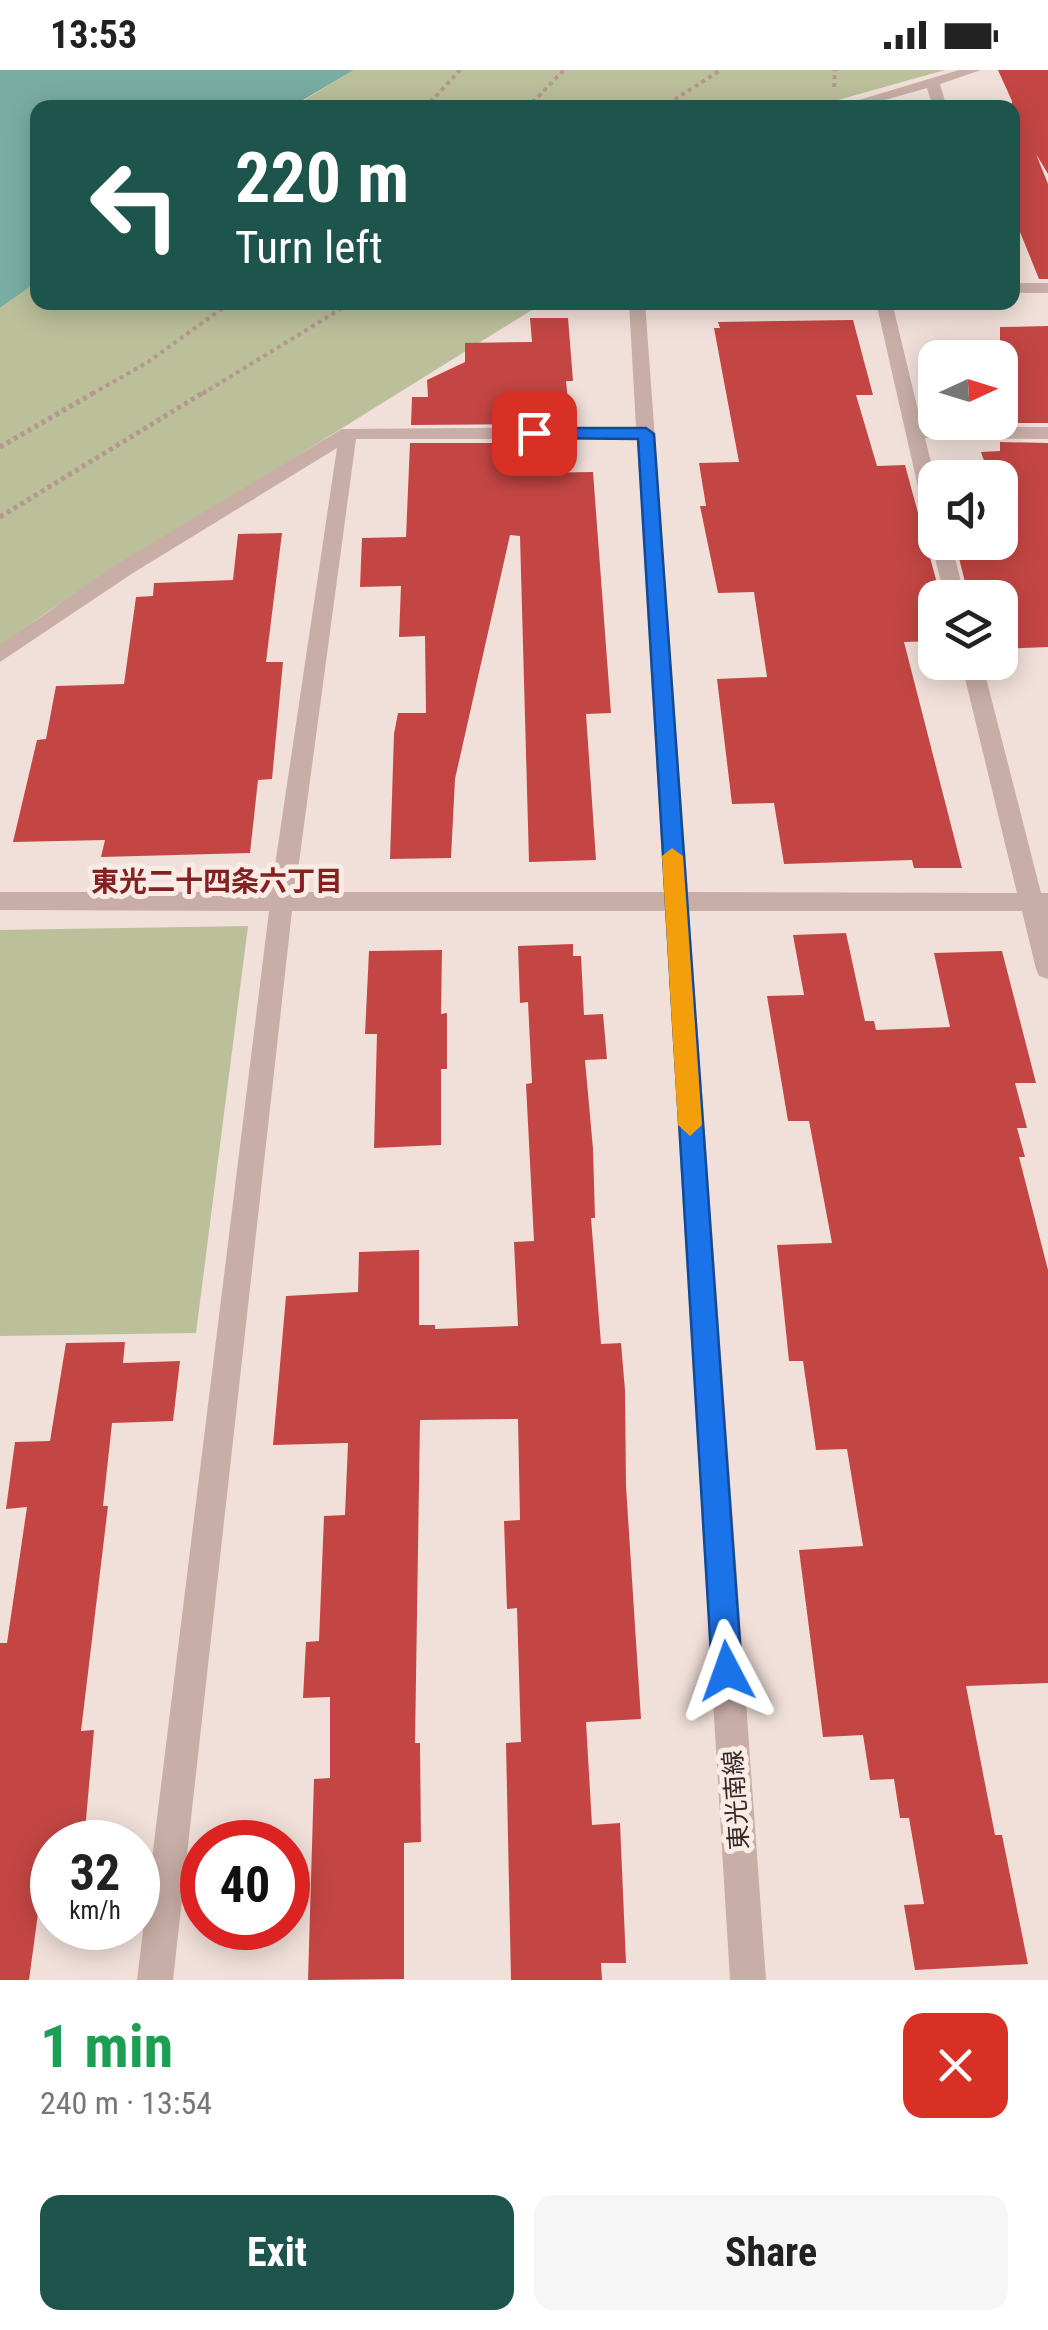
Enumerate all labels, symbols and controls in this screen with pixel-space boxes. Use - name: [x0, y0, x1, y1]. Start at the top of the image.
- text: 13:53: [50, 13, 137, 57]
- text: 220 m: [235, 137, 409, 219]
- icon: left: [70, 140, 200, 270]
- text: Turn left: [235, 221, 383, 274]
- north arrow: [918, 340, 1018, 440]
- map controls: [918, 340, 1018, 680]
- pin: [492, 391, 577, 476]
- icon: arrive: [507, 406, 562, 461]
- button: sound: [918, 460, 1018, 560]
- button: layers: [918, 580, 1018, 680]
- district label: 東光二十四条六丁目: [91, 865, 343, 898]
- position arrow: [675, 1619, 779, 1723]
- street label: 東光南線: [718, 1749, 754, 1851]
- speed limit sign: 40: [180, 1820, 310, 1950]
- text: 32: [70, 1844, 120, 1902]
- text: km/h: [69, 1896, 121, 1925]
- text: 1 min: [40, 2011, 173, 2082]
- button: close: [903, 2013, 1008, 2118]
- text: 240 m · 13:54: [40, 2084, 212, 2122]
- button: Exit: [40, 2195, 514, 2310]
- button: Share: [534, 2195, 1008, 2310]

